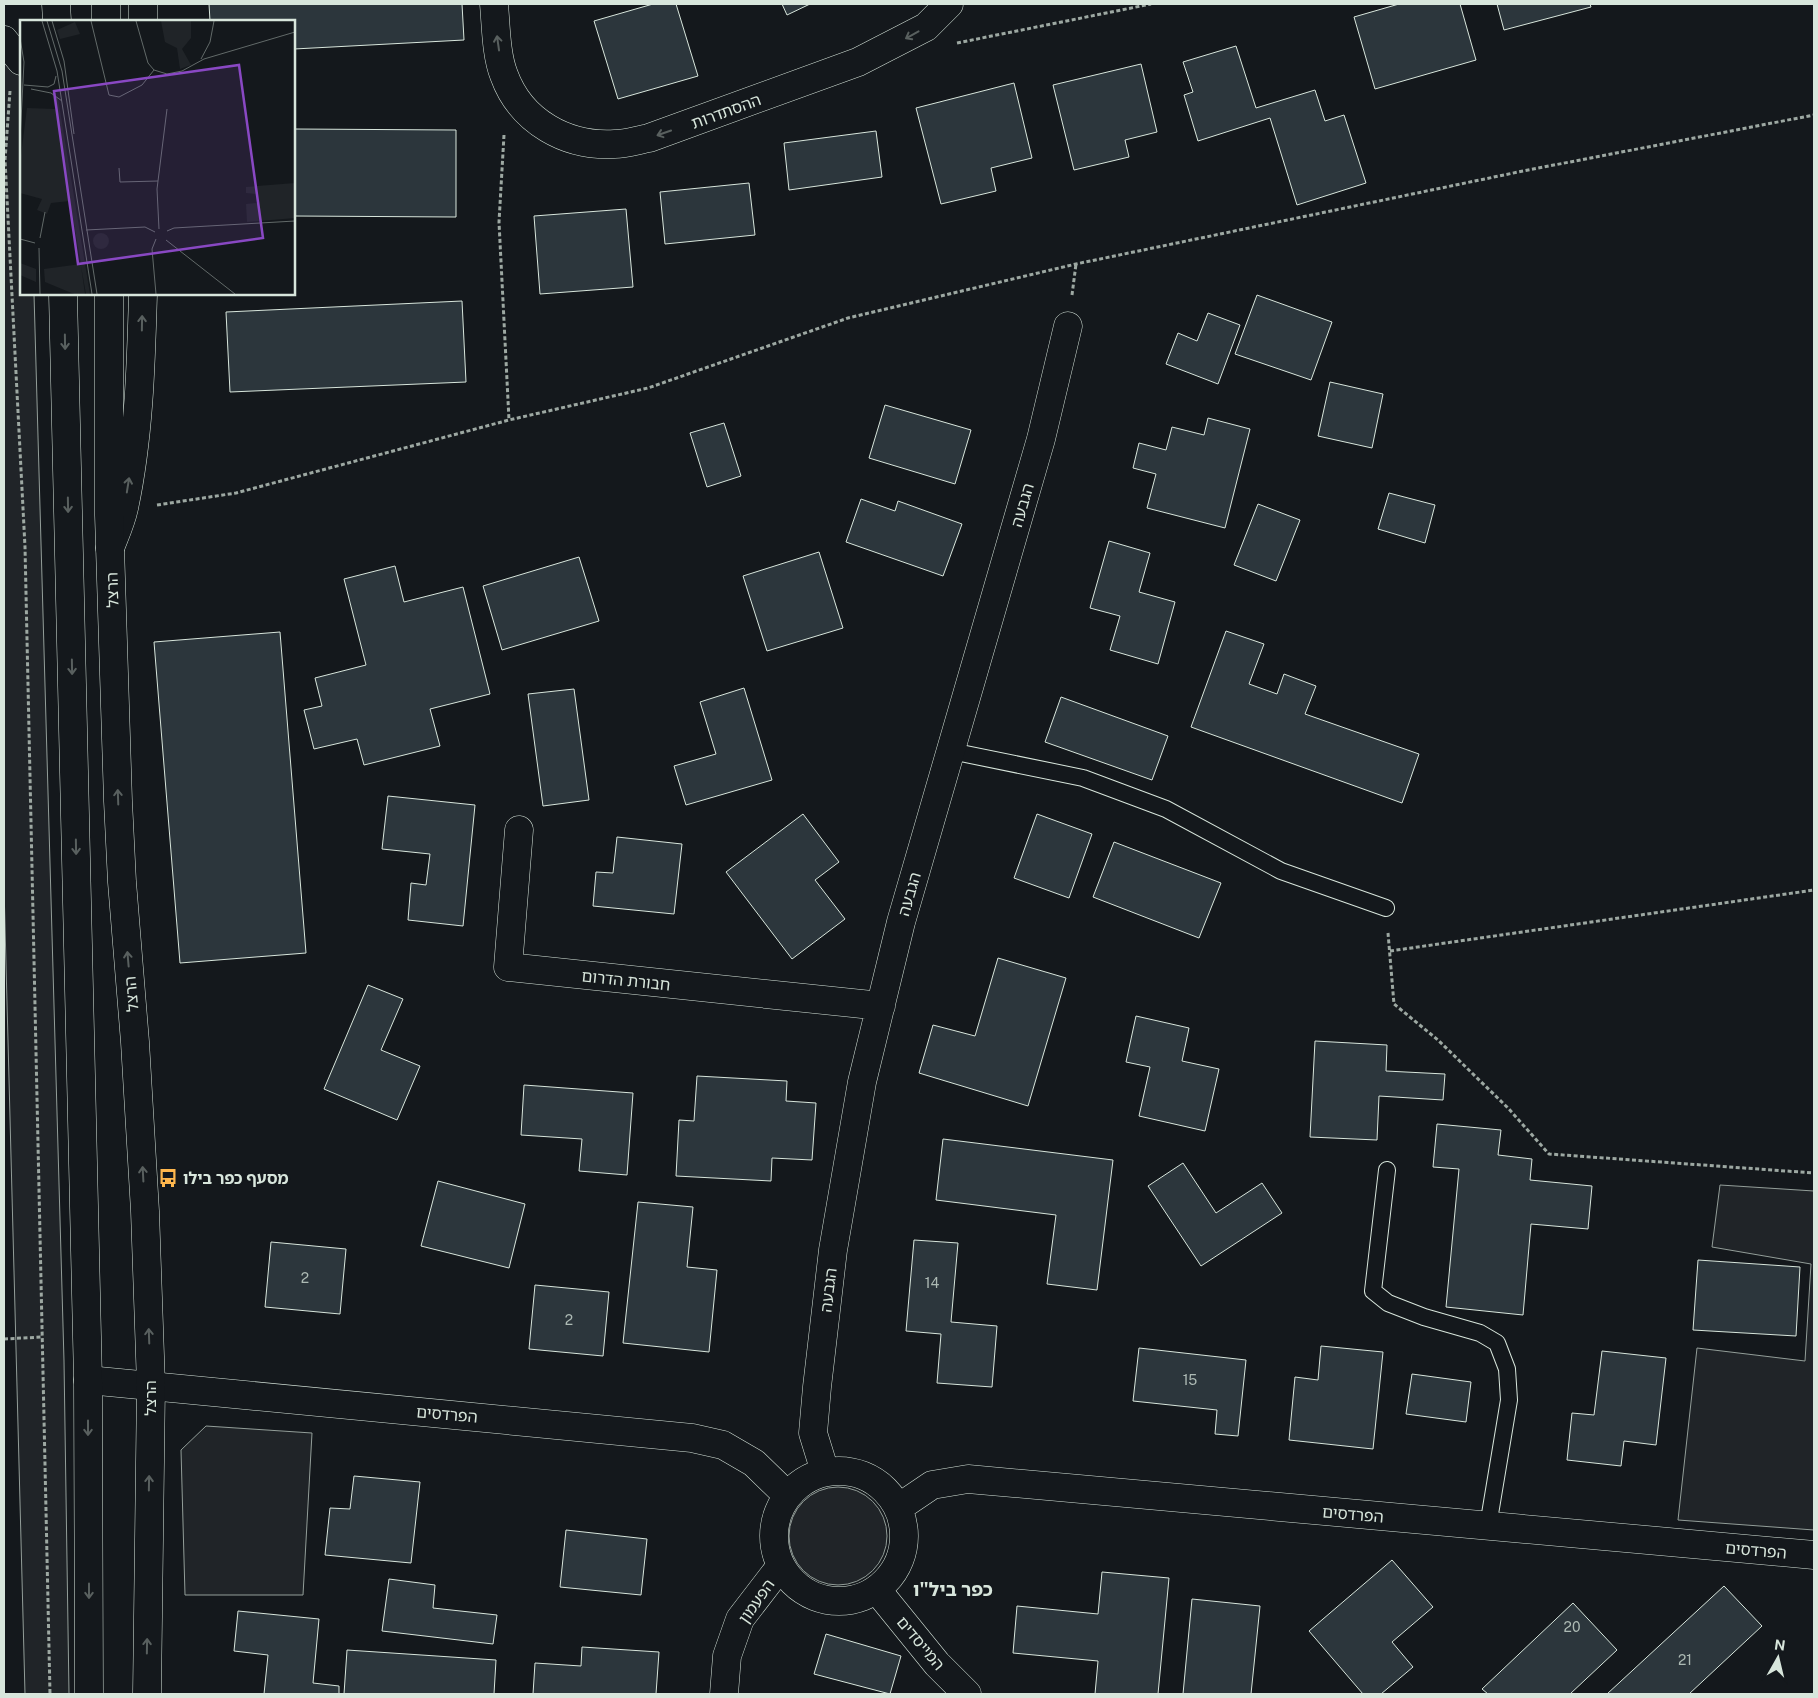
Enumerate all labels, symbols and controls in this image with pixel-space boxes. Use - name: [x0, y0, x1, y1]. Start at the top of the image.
- inset map: [20, 20, 295, 295]
- one-way arrow: [906, 30, 920, 40]
- one-way arrow: [493, 36, 503, 52]
- street label: ההסתדרות: [689, 90, 764, 133]
- one-way arrow: [657, 129, 672, 138]
- one-way arrow: [137, 315, 147, 332]
- one-way arrow: [60, 334, 69, 350]
- one-way arrow: [123, 477, 133, 493]
- street label: הגבעה: [1007, 481, 1038, 529]
- one-way arrow: [64, 497, 73, 513]
- street label: הרצל: [102, 572, 123, 608]
- one-way arrow: [67, 659, 77, 675]
- one-way arrow: [113, 789, 122, 805]
- one-way arrow: [71, 839, 81, 855]
- street label: הגבעה: [894, 870, 925, 918]
- one-way arrow: [123, 951, 133, 967]
- street label: חבורת הדרום: [581, 966, 671, 995]
- street label: הרצל: [120, 975, 143, 1013]
- one-way arrow: [138, 1166, 147, 1182]
- bus stop icon: מסעף כפר בילו: [157, 1167, 179, 1189]
- place label: מסעף כפר בילו: [183, 1169, 288, 1188]
- street label: הגבעה: [816, 1267, 841, 1313]
- house number: 2: [301, 1270, 309, 1286]
- house number: 14: [925, 1275, 939, 1291]
- house number: 2: [565, 1312, 573, 1328]
- one-way arrow: [144, 1328, 154, 1344]
- house number: 15: [1183, 1372, 1197, 1388]
- street label: הרצל: [141, 1380, 160, 1416]
- street label: הפרדסים: [415, 1402, 478, 1427]
- one-way arrow: [83, 1420, 93, 1436]
- one-way arrow: [145, 1475, 154, 1491]
- street label: הפרדסים: [1321, 1502, 1384, 1527]
- street label: הפרדסים: [1724, 1538, 1787, 1563]
- street label: הפעמון: [734, 1575, 778, 1627]
- district label: כפר ביל"ו: [913, 1578, 993, 1600]
- one-way arrow: [84, 1582, 94, 1599]
- street label: המייסדים: [893, 1613, 948, 1674]
- house number: 20: [1564, 1619, 1580, 1635]
- north arrow: [1753, 1633, 1803, 1683]
- text: N: [1773, 1636, 1786, 1654]
- one-way arrow: [142, 1638, 152, 1654]
- house number: 21: [1678, 1652, 1692, 1668]

